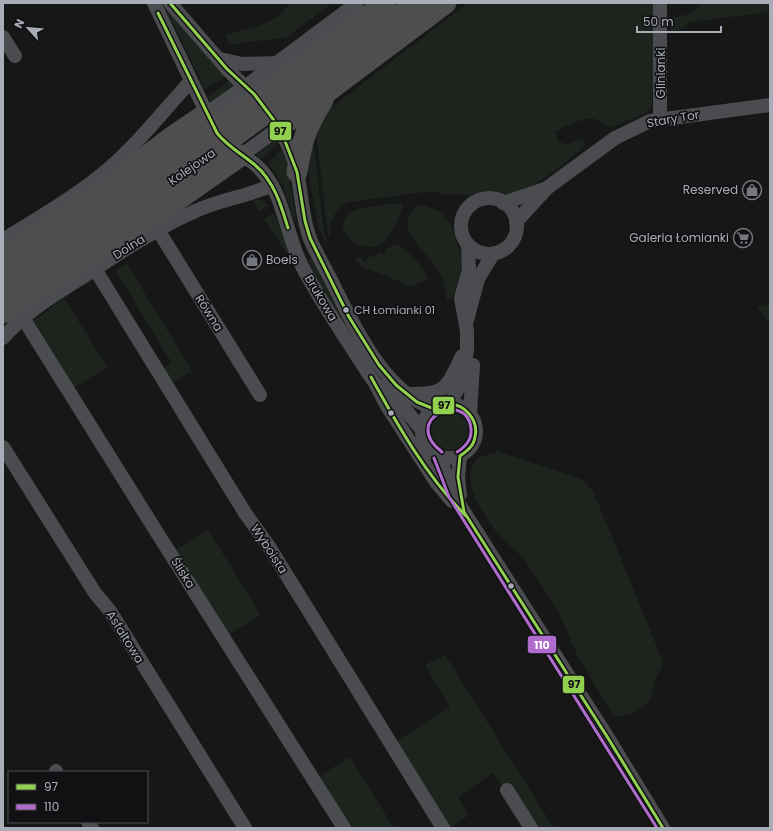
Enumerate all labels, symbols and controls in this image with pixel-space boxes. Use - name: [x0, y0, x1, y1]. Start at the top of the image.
- north arrow: [8, 8, 48, 48]
- scale bar: [637, 8, 721, 34]
- text: 50 m: [643, 13, 674, 30]
- text: N: [10, 16, 28, 31]
- street label: Glinianki: [652, 48, 669, 98]
- street label: Stary Tor: [646, 105, 701, 131]
- line badge: 97: [269, 121, 292, 141]
- text: 97: [274, 123, 286, 139]
- street label: Kolejowa: [165, 144, 219, 189]
- shop icon: Reserved: [741, 179, 763, 201]
- place label: Reserved: [683, 181, 738, 198]
- supermarket icon: Galeria Łomianki: [732, 227, 754, 249]
- place label: Galeria Łomianki: [629, 229, 729, 246]
- street label: Dolna: [109, 230, 148, 263]
- shop icon: Boels: [241, 249, 263, 271]
- place label: Boels: [266, 251, 298, 268]
- street label: Brukowa: [301, 271, 342, 324]
- street label: Równa: [191, 291, 227, 334]
- place label: CH Łomianki 01: [354, 302, 435, 318]
- marker: CH Łomianki 01: [341, 305, 351, 315]
- line badge: 97: [432, 396, 455, 415]
- text: 97: [438, 397, 450, 413]
- unlabelled marker: [386, 408, 396, 418]
- street label: Wyboista: [247, 521, 292, 577]
- street label: Śliska: [167, 554, 200, 591]
- unlabelled marker: [506, 581, 516, 591]
- street label: Asfaltowa: [102, 607, 148, 666]
- line badge: 110: [527, 635, 557, 654]
- text: 110: [534, 637, 550, 653]
- line badge: 97: [562, 675, 585, 694]
- text: 97: [568, 676, 580, 692]
- legend: [8, 771, 148, 823]
- text: 97: [44, 778, 59, 795]
- text: 110: [44, 798, 59, 815]

